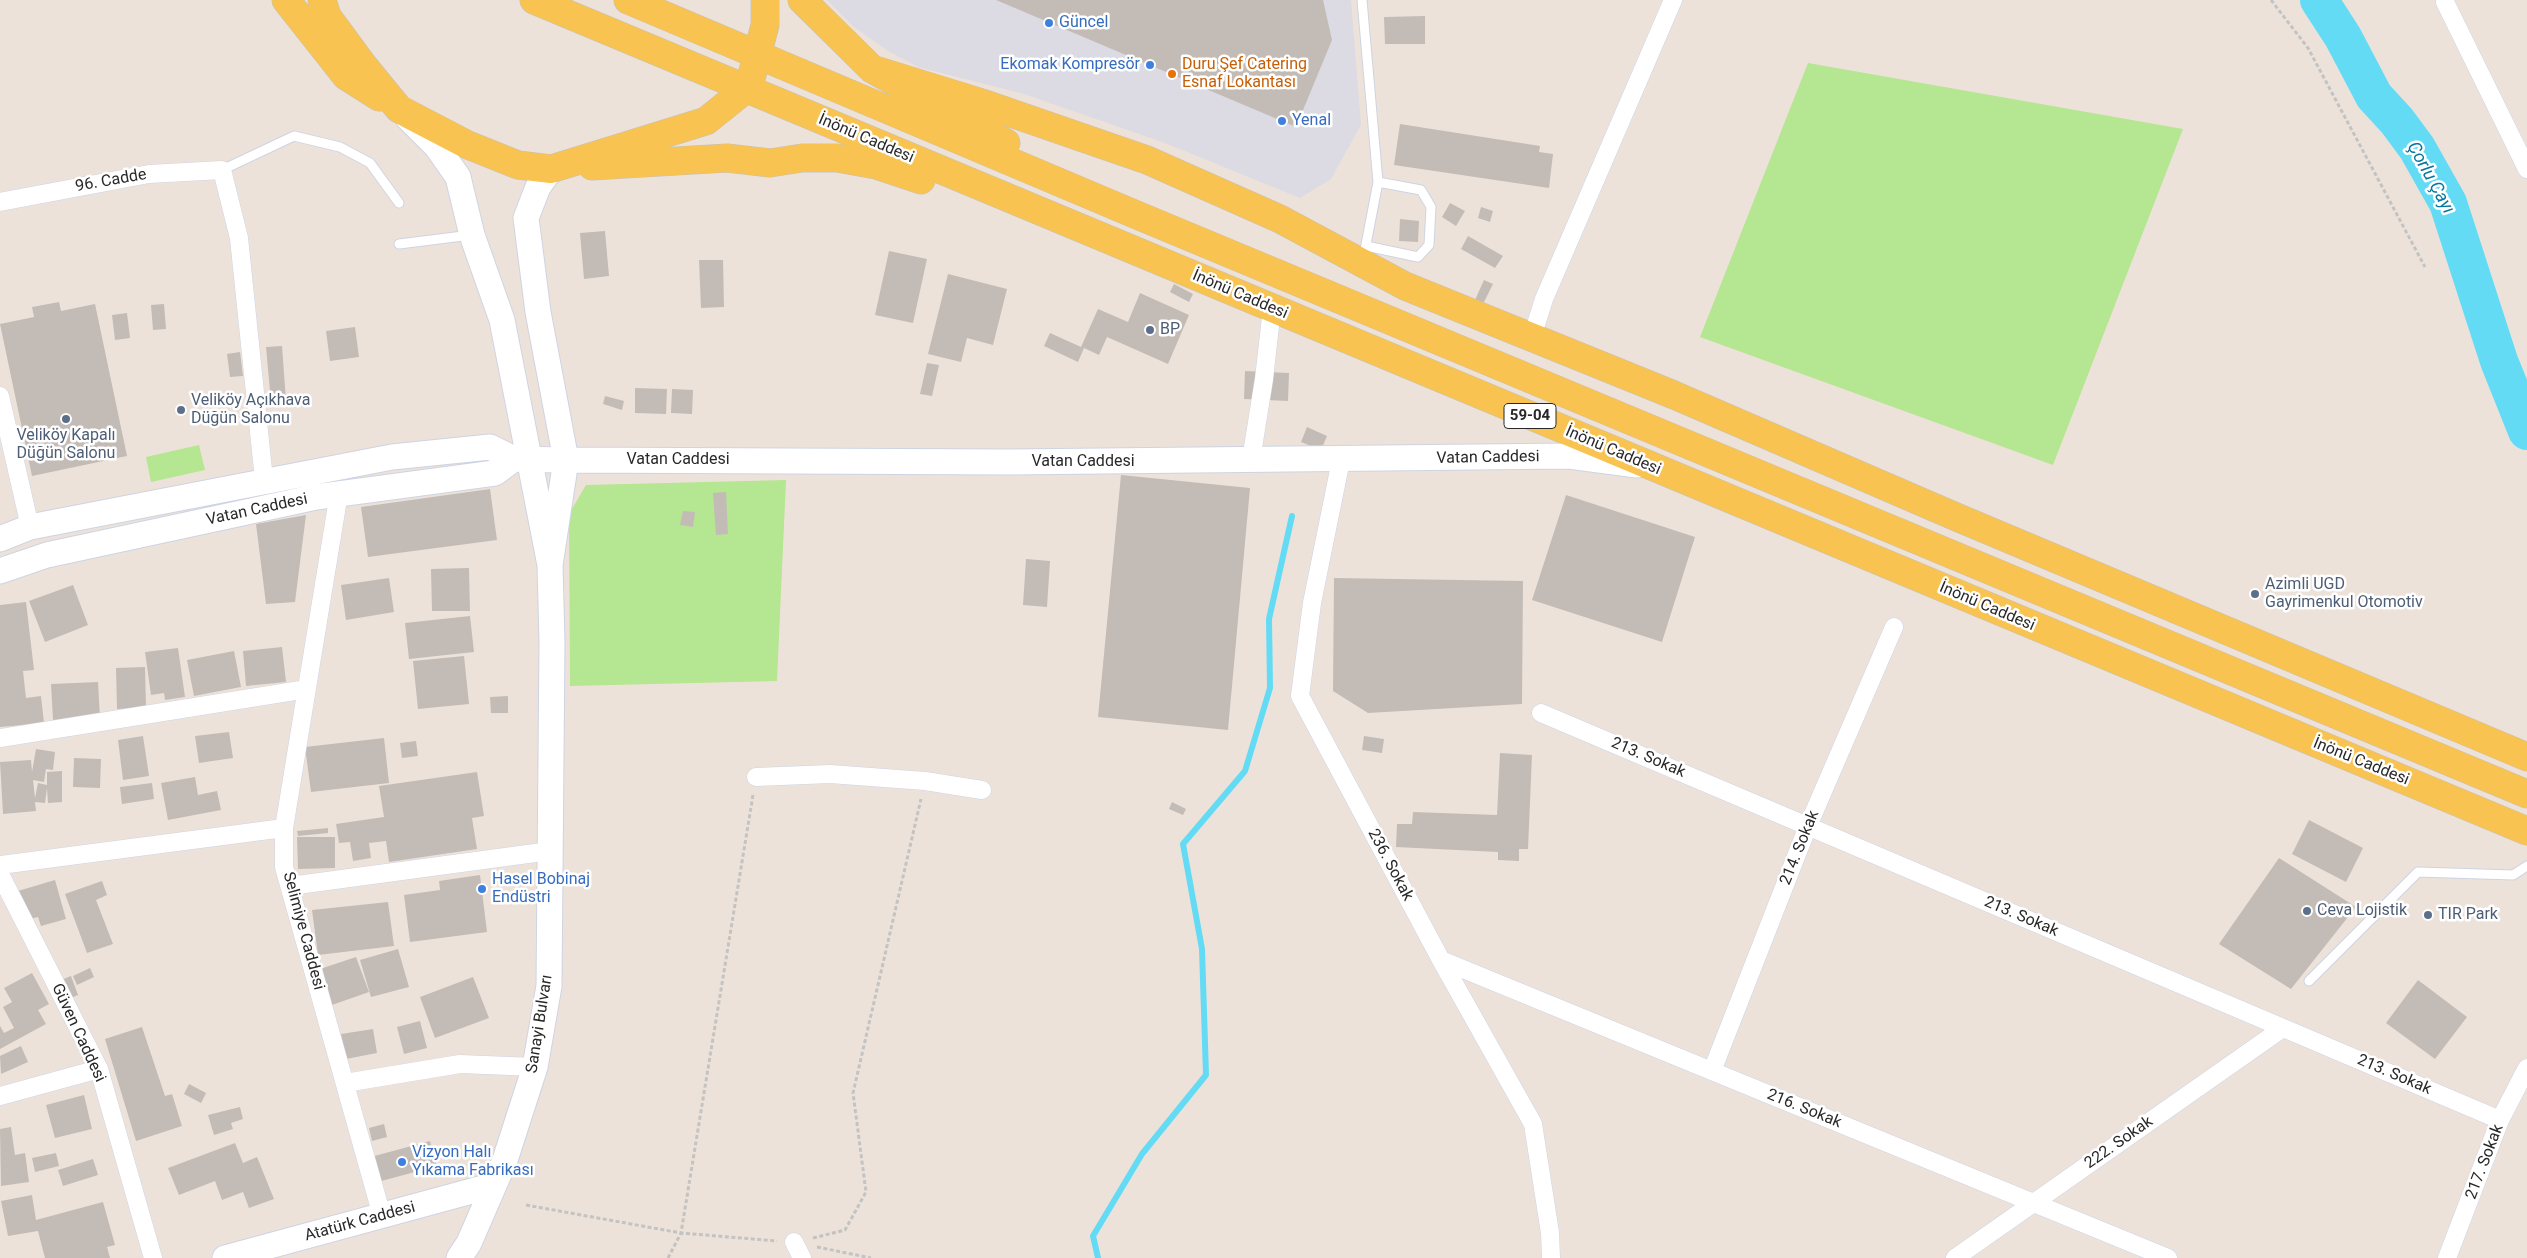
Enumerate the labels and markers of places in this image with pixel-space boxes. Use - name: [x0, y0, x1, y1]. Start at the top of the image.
- place label: Güncel: [1059, 13, 1108, 33]
- marker: Güncel: [1043, 17, 1055, 29]
- place label: Ekomak Kompresör: [1000, 55, 1140, 75]
- place label: Duru Şef Catering Esnaf Lokantası: [1182, 55, 1307, 93]
- marker: Ekomak Kompresör: [1144, 59, 1156, 71]
- marker: Duru Şef Catering Esnaf Lokantası: [1166, 68, 1178, 80]
- place label: Yenal: [1292, 111, 1331, 131]
- marker: Yenal: [1276, 115, 1288, 127]
- place label: BP: [1160, 320, 1180, 340]
- marker: BP: [1144, 324, 1156, 336]
- place label: Veliköy Açıkhava Düğün Salonu: [191, 391, 310, 429]
- marker: Veliköy Açıkhava Düğün Salonu: [175, 404, 187, 416]
- marker: Veliköy Kapalı Düğün Salonu: [60, 413, 72, 425]
- place label: Veliköy Kapalı Düğün Salonu: [16, 426, 116, 464]
- place label: Azimli UGD Gayrimenkul Otomotiv: [2265, 575, 2423, 613]
- marker: Azimli UGD Gayrimenkul Otomotiv: [2249, 588, 2261, 600]
- place label: Hasel Bobinaj Endüstri: [492, 870, 590, 908]
- marker: Hasel Bobinaj Endüstri: [476, 883, 488, 895]
- place label: Ceva Lojistik: [2317, 901, 2407, 921]
- marker: Ceva Lojistik: [2301, 905, 2313, 917]
- place label: TIR Park: [2438, 905, 2498, 925]
- marker: TIR Park: [2422, 909, 2434, 921]
- place label: Vizyon Halı Yıkama Fabrikası: [412, 1143, 534, 1181]
- marker: Vizyon Halı Yıkama Fabrikası: [396, 1156, 408, 1168]

